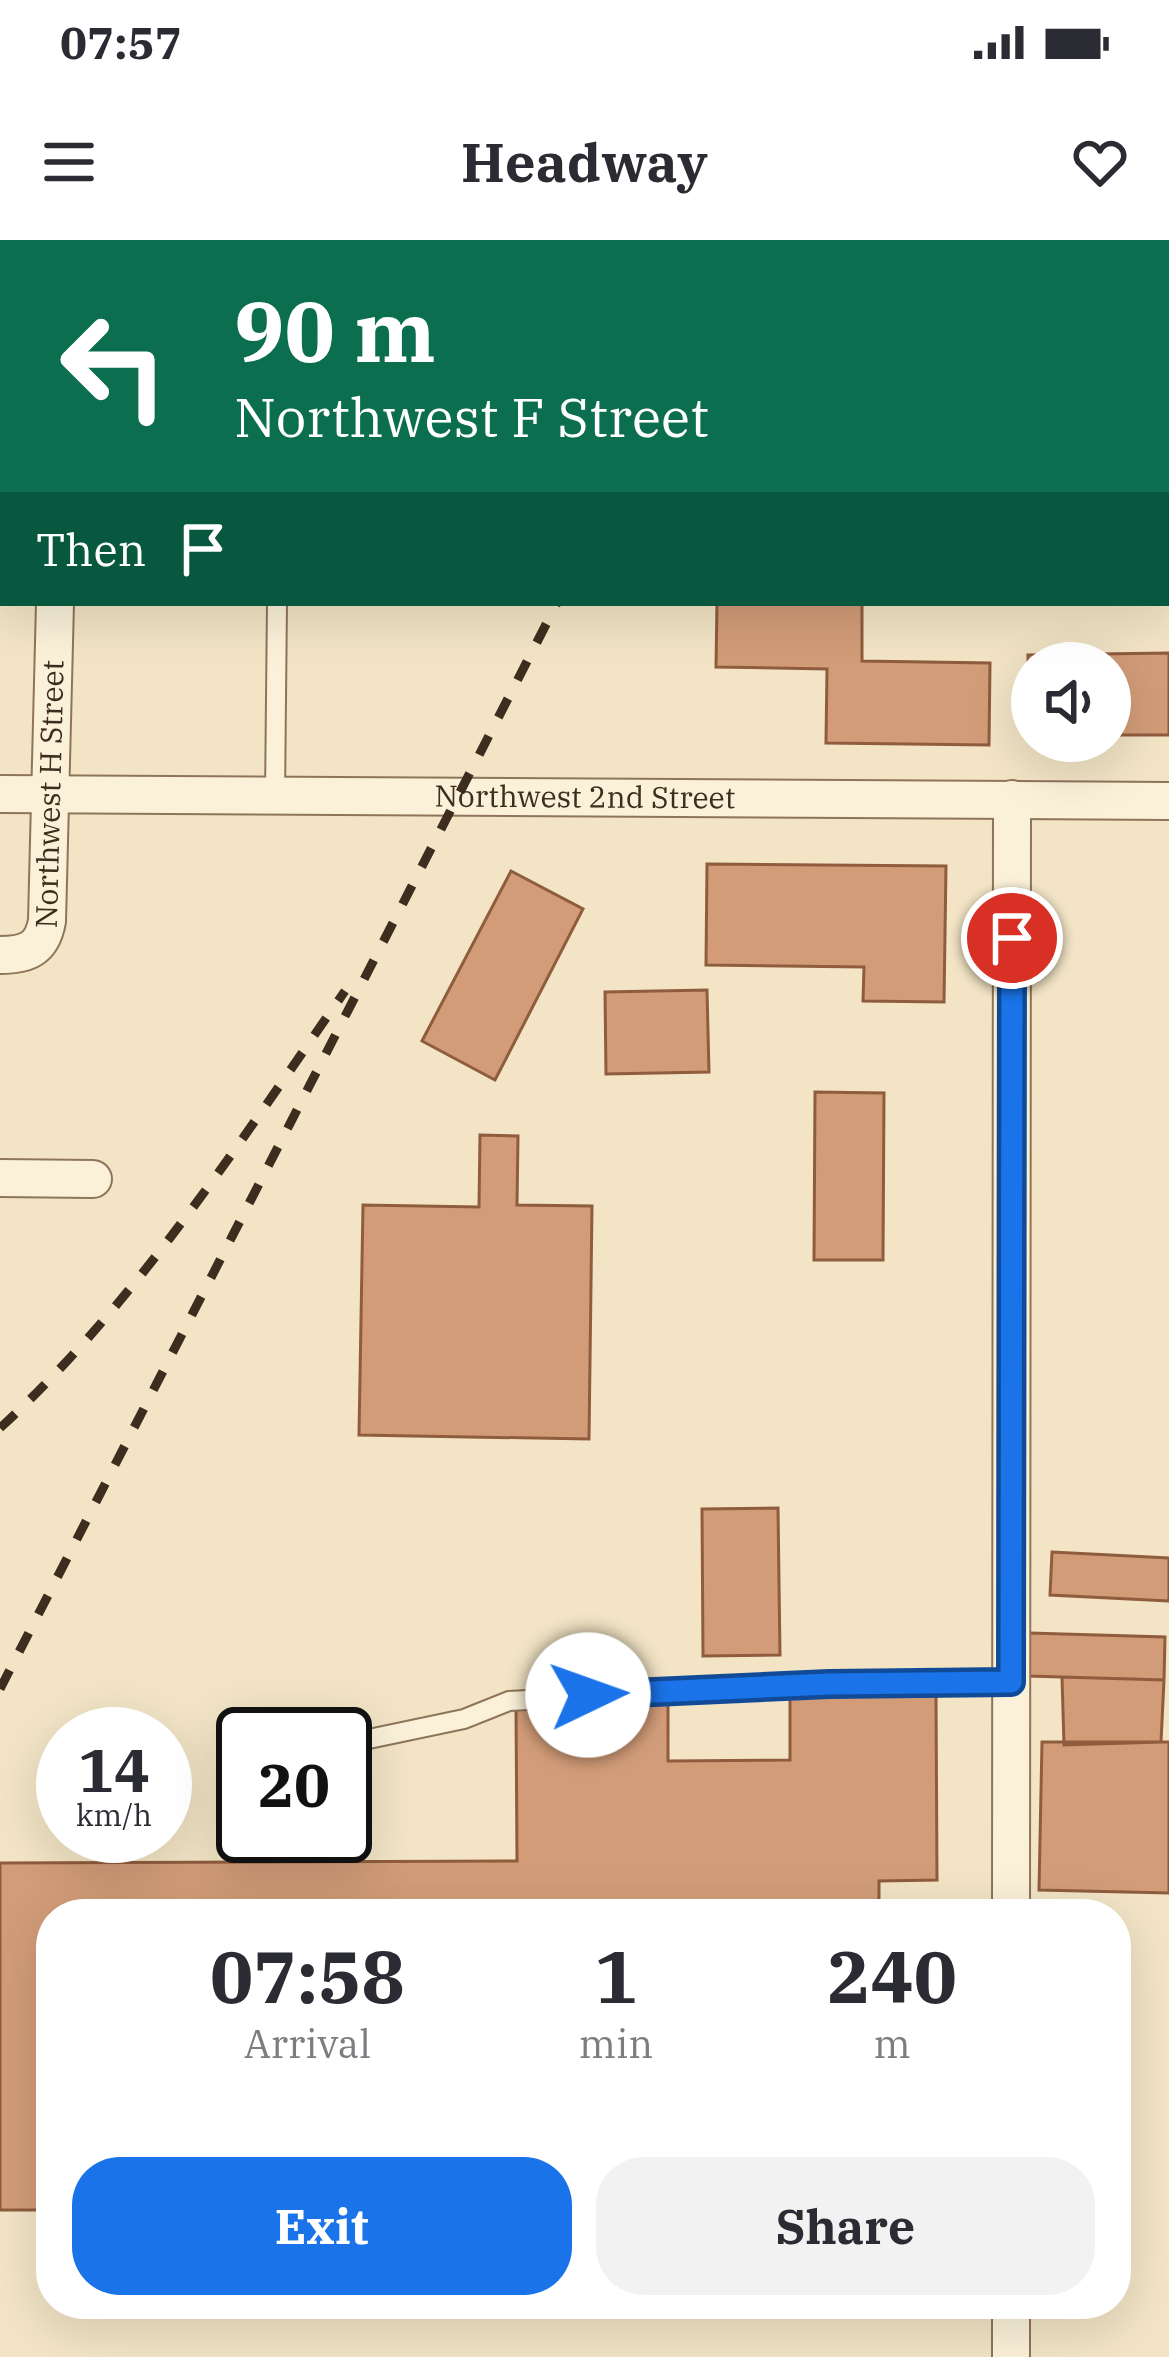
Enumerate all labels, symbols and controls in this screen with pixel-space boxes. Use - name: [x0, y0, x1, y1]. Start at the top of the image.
- text: 07:57: [60, 13, 182, 71]
- text: Headway: [461, 127, 708, 197]
- icon: menu: [36, 129, 102, 195]
- icon: heart: [1067, 129, 1133, 195]
- text: 90 m: [234, 276, 436, 385]
- icon: left: [36, 288, 192, 444]
- text: Northwest F Street: [234, 382, 709, 452]
- icon: arrive: [170, 516, 236, 582]
- text: Then: [36, 520, 146, 578]
- map controls: [1011, 642, 1131, 762]
- button: sound: [1011, 642, 1131, 762]
- street label: Northwest H Street: [26, 659, 72, 929]
- street label: Northwest 2nd Street: [435, 776, 735, 816]
- pin: [961, 887, 1063, 989]
- icon: arrive: [979, 905, 1045, 971]
- position arrow: [525, 1632, 651, 1758]
- speed limit sign: 20: [216, 1707, 372, 1863]
- text: 14: [78, 1730, 150, 1809]
- text: km/h: [76, 1795, 152, 1834]
- text: 07:58: [210, 1929, 405, 2023]
- text: 1: [594, 1929, 638, 2023]
- text: 240: [827, 1929, 957, 2023]
- text: Arrival: [244, 2018, 371, 2069]
- text: min: [579, 2018, 653, 2069]
- text: m: [874, 2018, 911, 2069]
- button: Exit: [72, 2157, 572, 2295]
- button: Share: [596, 2157, 1095, 2295]

